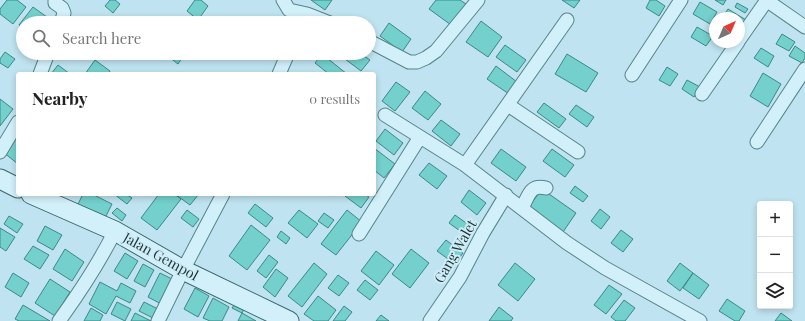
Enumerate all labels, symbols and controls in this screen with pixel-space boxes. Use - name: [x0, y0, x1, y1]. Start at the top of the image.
- north arrow: [709, 12, 745, 48]
- search box: [16, 16, 376, 60]
- icon: search: [30, 27, 52, 49]
- text: Search here: [62, 28, 141, 48]
- text: Nearby: [32, 87, 87, 109]
- text: 0 results: [309, 90, 360, 107]
- map controls: [757, 201, 793, 309]
- button: +: [757, 201, 793, 237]
- street label: Gang Walet: [429, 215, 481, 286]
- street label: Jalan Gempol: [119, 227, 202, 284]
- button: −: [757, 237, 793, 273]
- button: layers: [757, 273, 793, 309]

